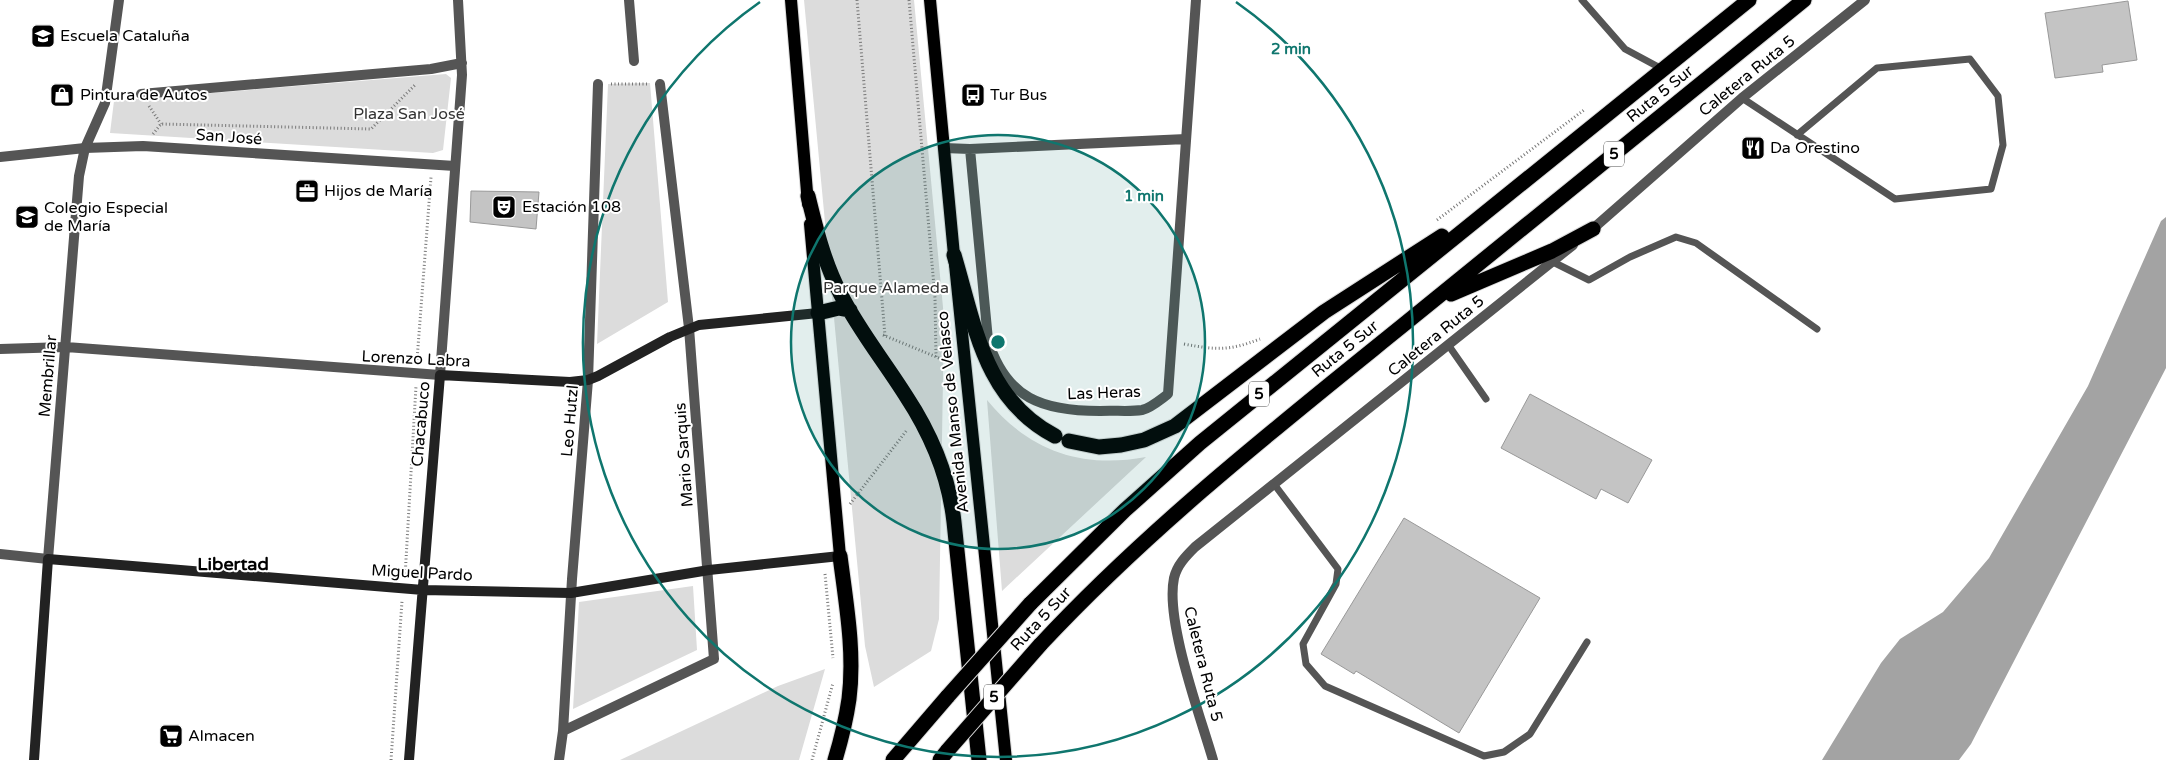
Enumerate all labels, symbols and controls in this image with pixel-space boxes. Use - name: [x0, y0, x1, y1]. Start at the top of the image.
- school or university icon: Escuela Cataluña: [30, 23, 56, 49]
- place label: Escuela Cataluña: [60, 26, 190, 46]
- street label: Caletera Ruta 5: [1695, 31, 1799, 121]
- text: 2 min: [1271, 40, 1311, 58]
- street label: Ruta 5 Sur: [1623, 60, 1698, 127]
- shop icon: Pintura de Autos: [49, 82, 75, 108]
- bus stop icon: Tur Bus: [960, 82, 986, 108]
- place label: Pintura de Autos: [80, 85, 207, 105]
- place label: Tur Bus: [990, 85, 1047, 105]
- park label: Plaza San José: [353, 104, 465, 124]
- street label: San José: [195, 125, 263, 149]
- restaurant icon: Da Orestino: [1740, 135, 1766, 161]
- place label: Da Orestino: [1770, 138, 1860, 158]
- road number: 5: [1604, 142, 1624, 166]
- office icon: Hijos de María: [294, 178, 320, 204]
- place label: Hijos de María: [324, 181, 432, 201]
- text: 1 min: [1124, 187, 1164, 205]
- theatre icon: Estación 108: [491, 194, 517, 220]
- place label: Estación 108: [522, 197, 621, 217]
- place label: Colegio Especial de María: [44, 198, 168, 236]
- school or university icon: Colegio Especial de María: [14, 204, 40, 230]
- park label: Parque Alameda: [823, 278, 949, 298]
- street label: Caletera Ruta 5: [1384, 291, 1488, 381]
- street label: Avenida Manso de Velasco: [932, 310, 974, 514]
- street label: Ruta 5 Sur: [1308, 315, 1383, 382]
- street label: Membrillar: [34, 333, 62, 418]
- centre of rings: [989, 333, 1007, 351]
- street label: Lorenzo Labra: [361, 346, 471, 372]
- street label: Chacabuco: [407, 381, 435, 467]
- street label: Las Heras: [1067, 382, 1141, 404]
- road number: 5: [1249, 382, 1269, 406]
- street label: Leo Hutzl: [557, 384, 583, 458]
- street label: Mario Sarquis: [670, 402, 698, 508]
- district label: Libertad: [197, 553, 269, 575]
- street label: Miguel Pardo: [371, 560, 473, 586]
- street label: Ruta 5 Sur: [1006, 582, 1076, 655]
- street label: Caletera Ruta 5: [1179, 604, 1227, 724]
- road number: 5: [984, 684, 1004, 710]
- supermarket icon: Almacen: [158, 723, 184, 749]
- place label: Almacen: [188, 726, 255, 746]

